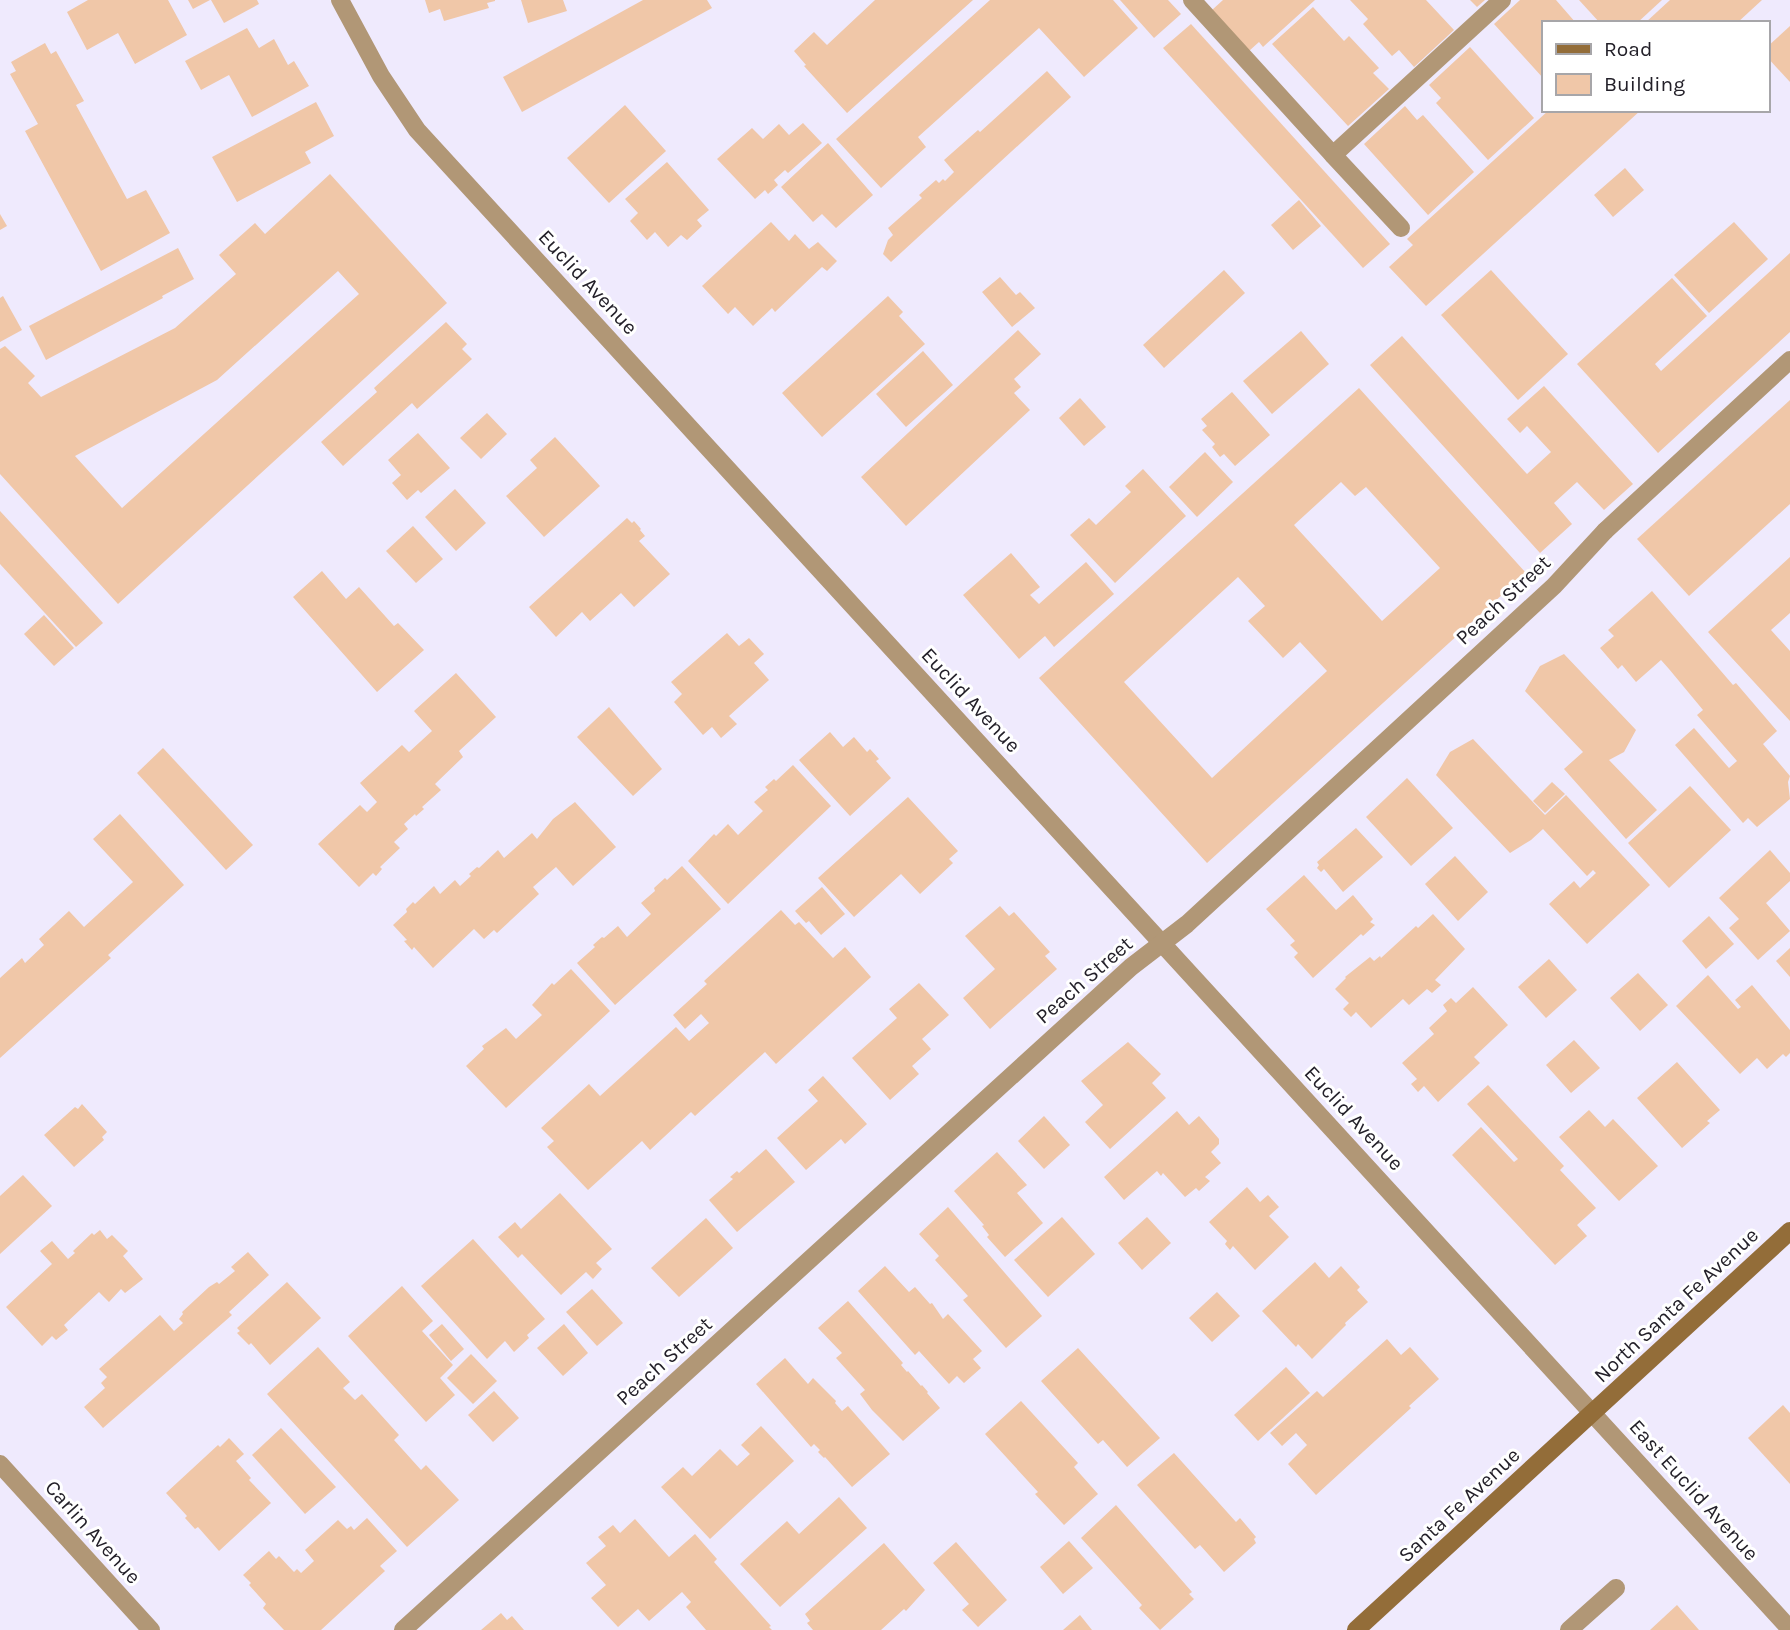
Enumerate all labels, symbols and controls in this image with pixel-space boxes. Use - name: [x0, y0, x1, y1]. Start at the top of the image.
- legend: [1542, 21, 1769, 112]
- text: Road: [1604, 37, 1652, 61]
- text: Building: [1604, 72, 1685, 96]
- street label: Euclid Avenue: [534, 225, 642, 339]
- street label: Peach Street: [1451, 550, 1555, 650]
- street label: Euclid Avenue: [917, 643, 1025, 757]
- street label: Peach Street: [1031, 931, 1137, 1028]
- street label: Euclid Avenue: [1300, 1061, 1408, 1175]
- street label: North Santa Fe Avenue: [1589, 1223, 1763, 1387]
- street label: Peach Street: [611, 1312, 717, 1410]
- street label: East Euclid Avenue: [1624, 1415, 1764, 1565]
- street label: Santa Fe Avenue: [1394, 1443, 1524, 1567]
- street label: Carlin Avenue: [40, 1475, 146, 1589]

